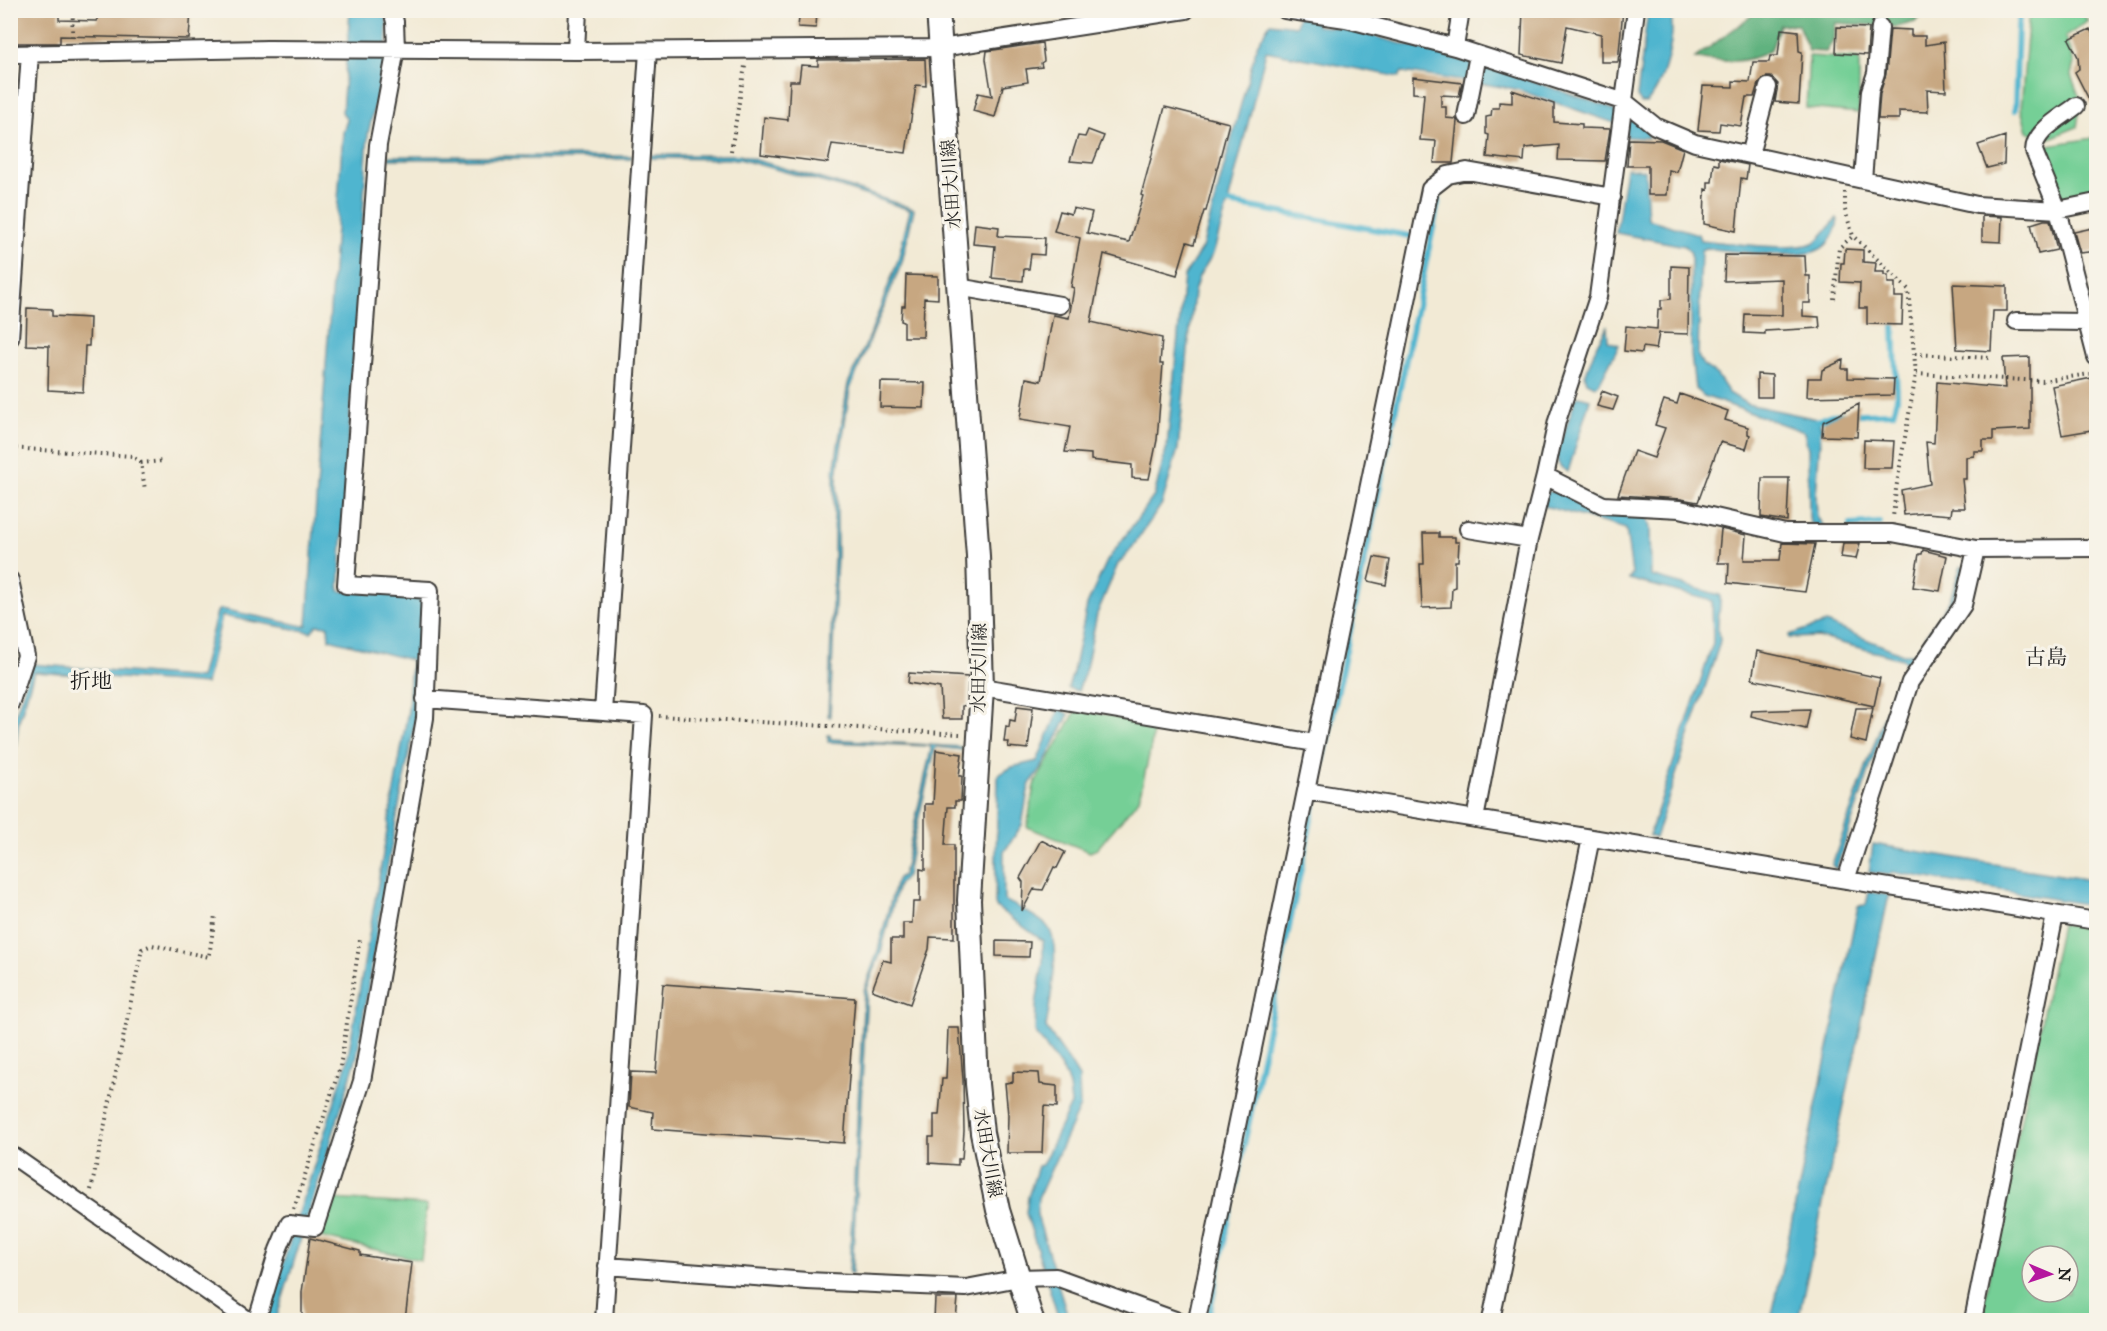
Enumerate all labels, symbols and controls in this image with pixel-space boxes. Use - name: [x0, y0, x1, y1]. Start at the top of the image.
- street label: 水田大川線: [937, 138, 965, 230]
- street label: 水田大川線: [967, 623, 991, 713]
- district label: 古島: [2025, 644, 2067, 670]
- district label: 折地: [70, 668, 112, 694]
- street label: 水田大川線: [969, 1107, 1007, 1199]
- north arrow: [2020, 1244, 2080, 1304]
- text: N: [2055, 1267, 2074, 1282]

